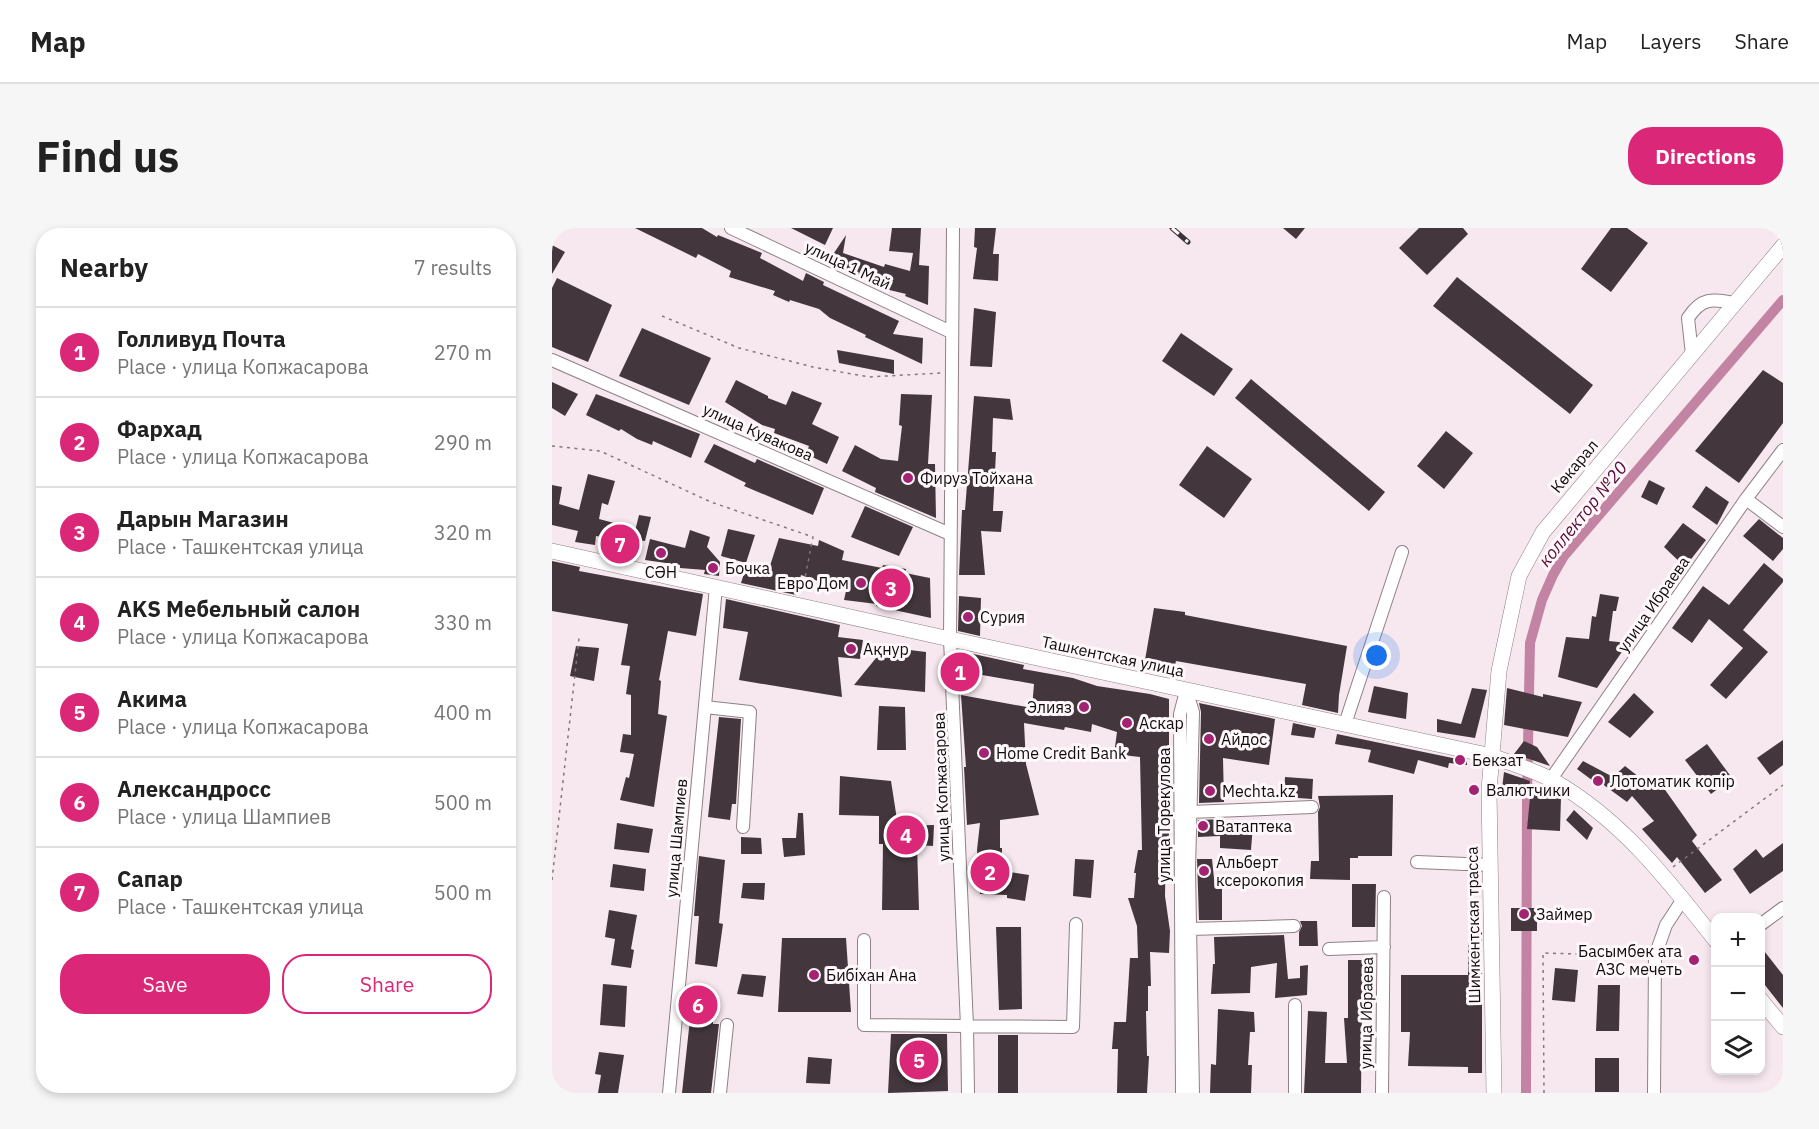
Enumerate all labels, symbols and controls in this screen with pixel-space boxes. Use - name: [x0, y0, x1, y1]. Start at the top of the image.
- text: Map: [30, 23, 86, 60]
- text: Map: [1567, 27, 1607, 55]
- text: Layers: [1640, 27, 1702, 55]
- text: Share: [1735, 27, 1789, 55]
- button: Directions: [1628, 127, 1783, 185]
- text: Find us: [36, 129, 179, 184]
- street label: улица 1 Май: [802, 236, 894, 294]
- text: Nearby: [60, 250, 148, 284]
- text: 7 results: [414, 254, 492, 281]
- text: Голливуд Почта: [117, 324, 286, 353]
- text: 1: [74, 339, 86, 366]
- text: 270 m: [434, 339, 492, 366]
- text: Place · улица Копжасарова: [117, 353, 369, 380]
- street label: улица Кувакова: [700, 399, 817, 465]
- text: Фархад: [117, 414, 202, 443]
- text: 2: [74, 429, 86, 456]
- text: 290 m: [434, 429, 492, 456]
- street label: Көкарал: [1546, 435, 1602, 497]
- text: Place · улица Копжасарова: [117, 443, 369, 470]
- water label: коллектор №20: [1533, 456, 1632, 571]
- place label: Фируз Тойхана: [920, 468, 1033, 488]
- marker: Фируз Тойхана: [901, 471, 915, 485]
- text: Дарын Магазин: [117, 504, 289, 533]
- text: 3: [74, 519, 86, 546]
- text: 320 m: [434, 519, 492, 546]
- pin: 7: [600, 522, 640, 566]
- text: Place · Ташкентская улица: [117, 533, 364, 560]
- marker: СӘН: [654, 546, 668, 560]
- street label: улица Ибраева: [1613, 552, 1694, 656]
- place label: Бочка: [725, 558, 770, 578]
- marker: Бочка: [706, 561, 720, 575]
- place label: СӘН: [645, 562, 677, 582]
- pin: 3: [872, 566, 910, 610]
- place label: Евро Дом: [777, 573, 849, 593]
- marker: Евро Дом: [854, 576, 868, 590]
- text: AKS Мебельный салон: [117, 594, 360, 623]
- place label: Сурия: [980, 607, 1025, 627]
- text: 4: [74, 609, 86, 636]
- text: 330 m: [434, 609, 492, 636]
- marker: Сурия: [961, 610, 975, 624]
- text: Place · улица Копжасарова: [117, 623, 369, 650]
- street label: Ташкентская улица: [1040, 631, 1187, 681]
- place label: Ақнур: [863, 639, 909, 659]
- your location: [1362, 641, 1391, 670]
- marker: Ақнур: [844, 642, 858, 656]
- pin: 1: [940, 650, 980, 694]
- text: Акима: [117, 684, 187, 713]
- place label: Элияз: [1027, 697, 1072, 717]
- text: 5: [74, 699, 86, 726]
- text: 400 m: [434, 699, 492, 726]
- marker: Элияз: [1077, 700, 1091, 714]
- street label: улица Копжасарова: [928, 712, 954, 862]
- text: Place · улица Копжасарова: [117, 713, 369, 740]
- place label: Аскар: [1139, 713, 1184, 733]
- marker: Аскар: [1120, 716, 1134, 730]
- place label: Айдос: [1221, 729, 1267, 749]
- marker: Айдос: [1202, 732, 1216, 746]
- place label: Home Credit Bank: [996, 743, 1127, 763]
- marker: Home Credit Bank: [977, 746, 991, 760]
- street label: улица Торекулова: [1154, 747, 1174, 883]
- place label: Бекзат: [1472, 750, 1524, 770]
- marker: Бекзат: [1453, 753, 1467, 767]
- place label: Лотоматик копір: [1610, 771, 1735, 791]
- text: Александросс: [117, 774, 271, 803]
- marker: Лотоматик копір: [1591, 774, 1605, 788]
- street label: улица Шампиев: [661, 778, 691, 898]
- place label: Валютчики: [1486, 780, 1570, 800]
- place label: Mechta.kz: [1222, 781, 1295, 801]
- marker: Валютчики: [1467, 783, 1481, 797]
- marker: Mechta.kz: [1203, 784, 1217, 798]
- text: 6: [74, 789, 86, 816]
- text: 500 m: [434, 789, 492, 816]
- text: Place · улица Шампиев: [117, 803, 331, 830]
- pin: 4: [886, 812, 926, 858]
- place label: Ватаптека: [1215, 816, 1293, 836]
- marker: Ватаптека: [1196, 819, 1210, 833]
- street label: Шимкентская трасса: [1462, 846, 1484, 1004]
- pin: 2: [970, 850, 1010, 894]
- place label: Альберт ксерокопия: [1216, 852, 1304, 890]
- text: Сапар: [117, 864, 183, 893]
- marker: Альберт ксерокопия: [1197, 864, 1211, 878]
- text: 7: [74, 879, 86, 906]
- text: 500 m: [434, 879, 492, 906]
- text: Place · Ташкентская улица: [117, 893, 364, 920]
- place label: Займер: [1536, 904, 1593, 924]
- marker: Займер: [1517, 907, 1531, 921]
- map controls: [1711, 913, 1765, 1075]
- button: +: [1711, 913, 1765, 967]
- place label: Басымбек ата АЗС мечеть: [1578, 941, 1682, 979]
- marker: Басымбек ата АЗС мечеть: [1687, 953, 1701, 967]
- button: Save: [60, 954, 270, 1014]
- button: Share: [282, 954, 492, 1014]
- street label: улица Ибраева: [1355, 956, 1377, 1069]
- place label: Бибіхан Ана: [826, 965, 917, 985]
- button: −: [1711, 967, 1765, 1021]
- marker: Бибіхан Ана: [807, 968, 821, 982]
- pin: 6: [678, 982, 718, 1028]
- button: layers: [1711, 1021, 1765, 1075]
- pin: 5: [900, 1038, 938, 1082]

